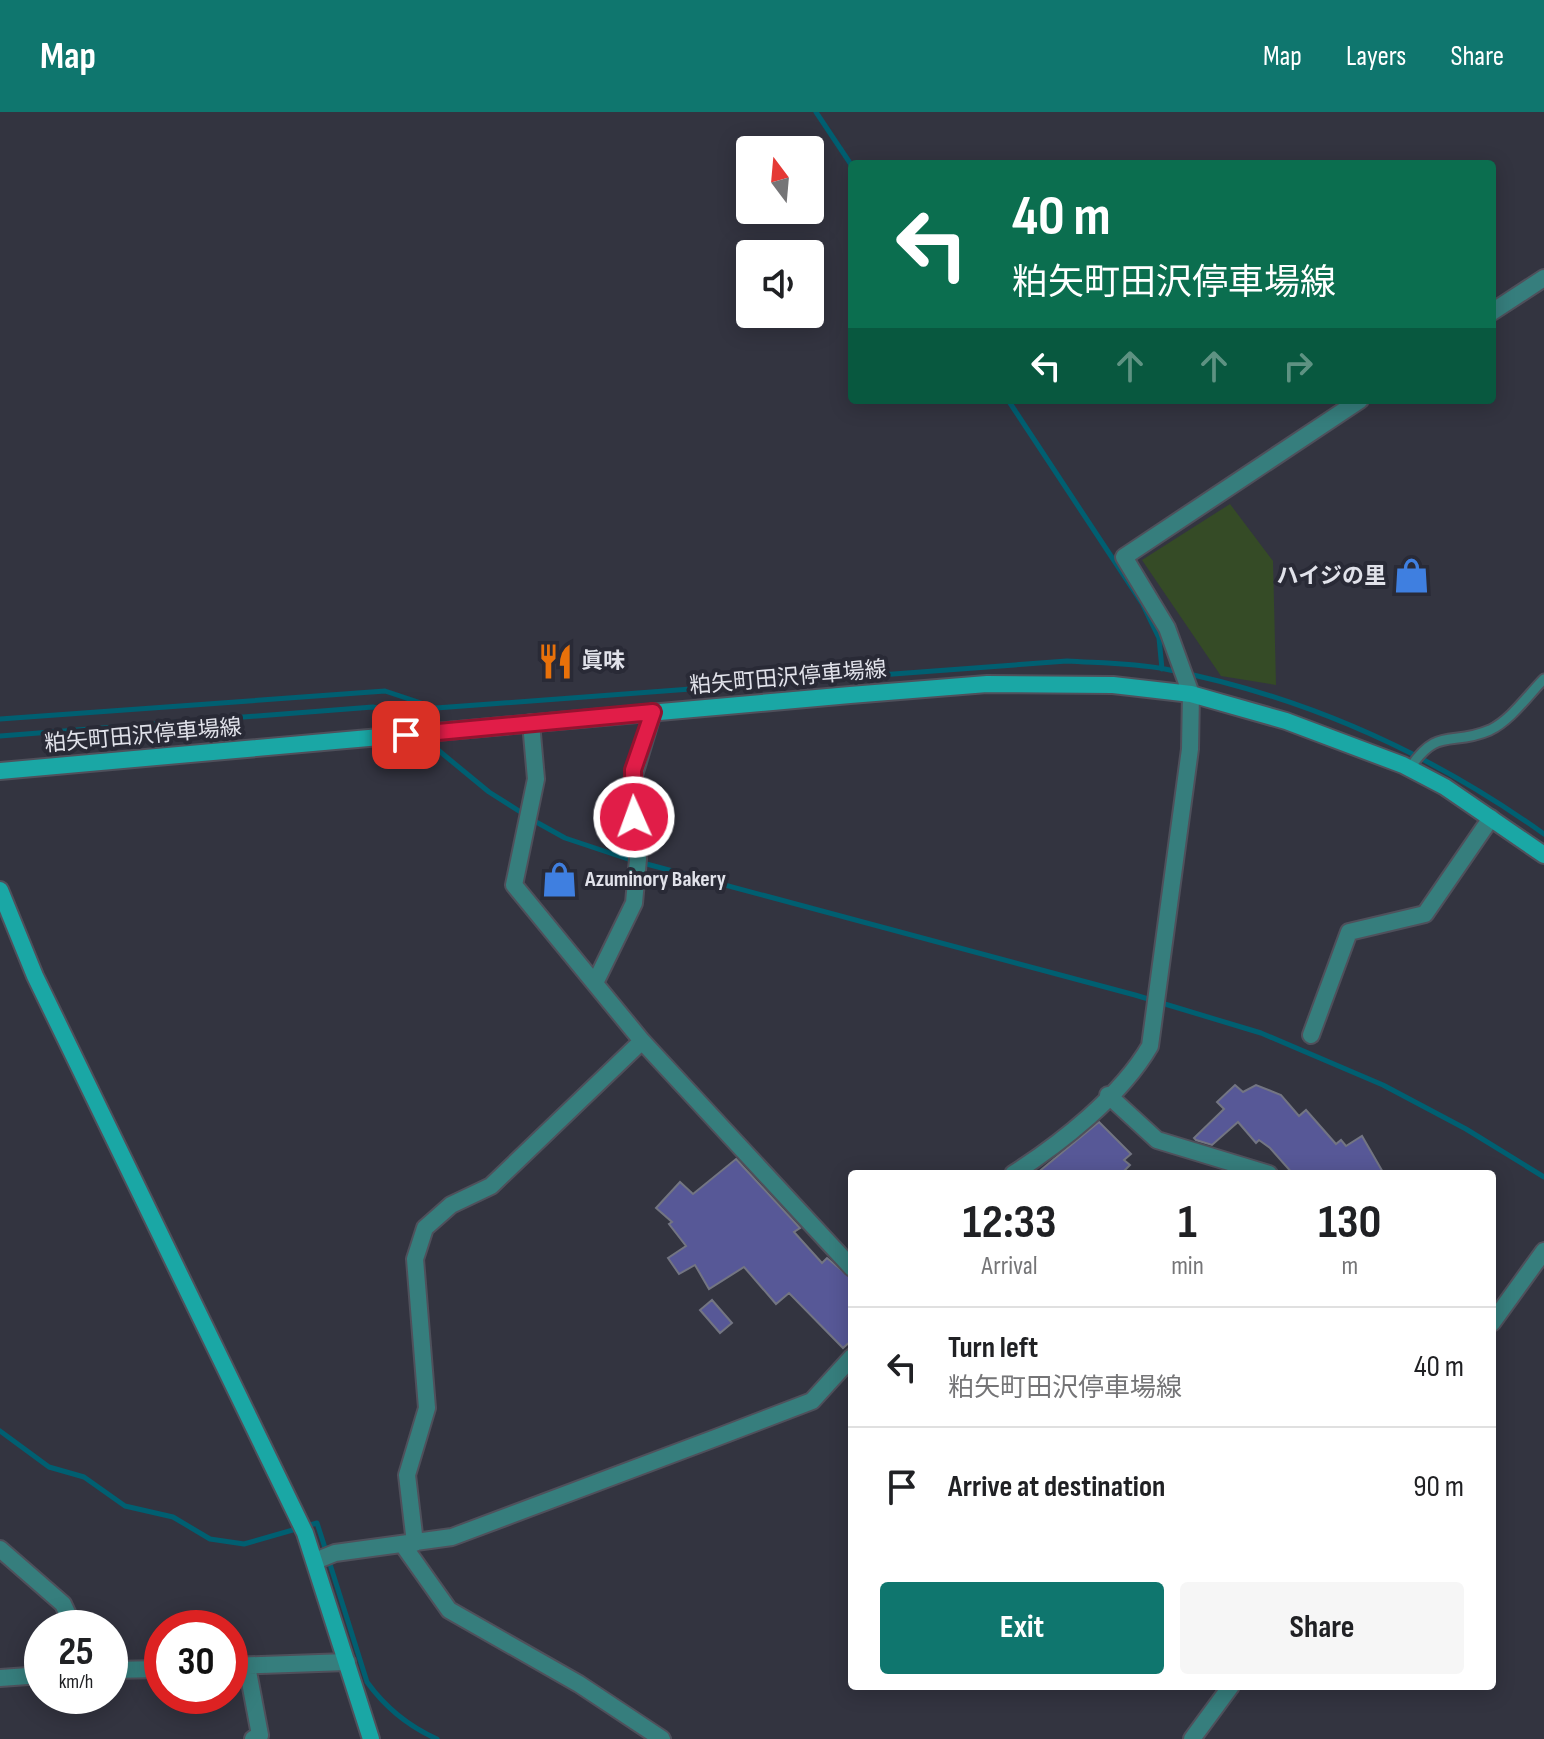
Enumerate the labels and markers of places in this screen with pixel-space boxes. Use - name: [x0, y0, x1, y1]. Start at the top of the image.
- shop icon: ハイジの里: [1393, 557, 1431, 595]
- place label: ハイジの里: [1276, 563, 1386, 590]
- restaurant icon: 眞味: [536, 642, 574, 680]
- place label: 眞味: [581, 648, 625, 675]
- pin: [372, 701, 440, 769]
- shop icon: Azuminory Bakery: [540, 860, 578, 898]
- place label: Azuminory Bakery: [584, 866, 726, 893]

